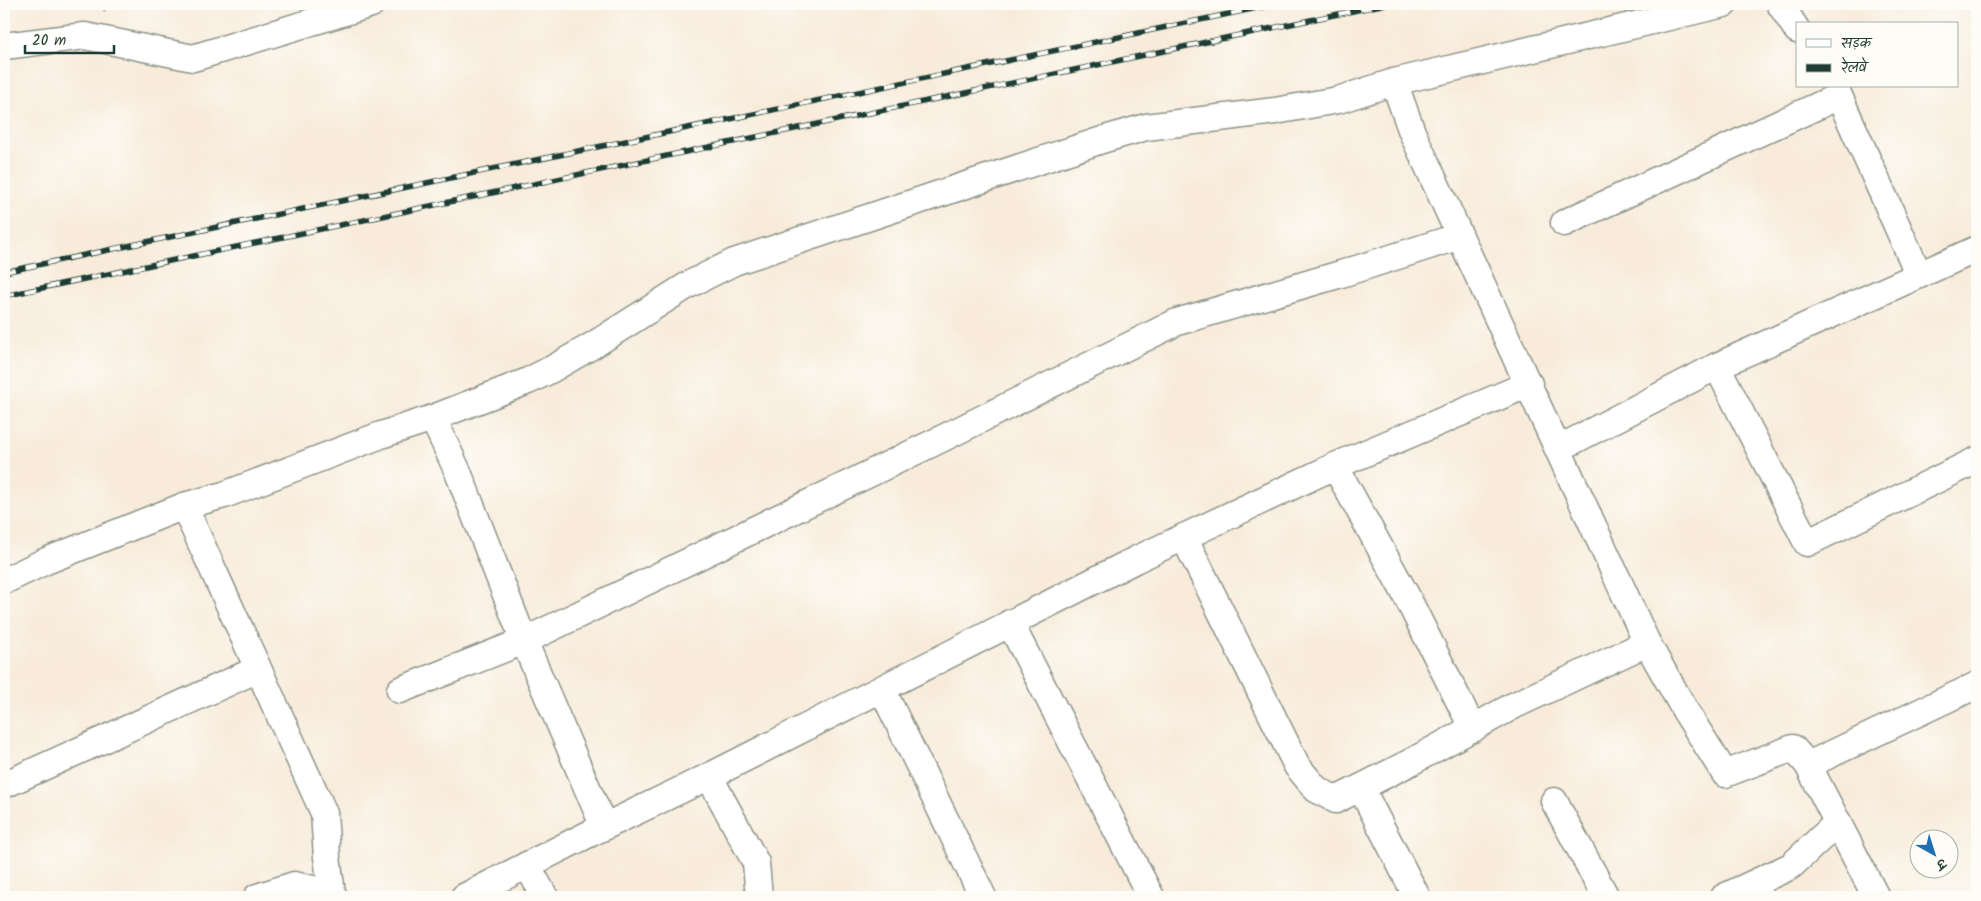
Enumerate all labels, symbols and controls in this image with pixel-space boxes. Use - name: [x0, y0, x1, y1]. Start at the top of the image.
- scale bar: [25, 22, 114, 54]
- legend: [1796, 22, 1958, 88]
- text: 20 m: [32, 29, 66, 53]
- text: सड़क: [1841, 32, 1873, 56]
- text: रेलवे: [1841, 56, 1869, 80]
- north arrow: [1908, 828, 1958, 878]
- text: उ: [1929, 852, 1952, 877]

